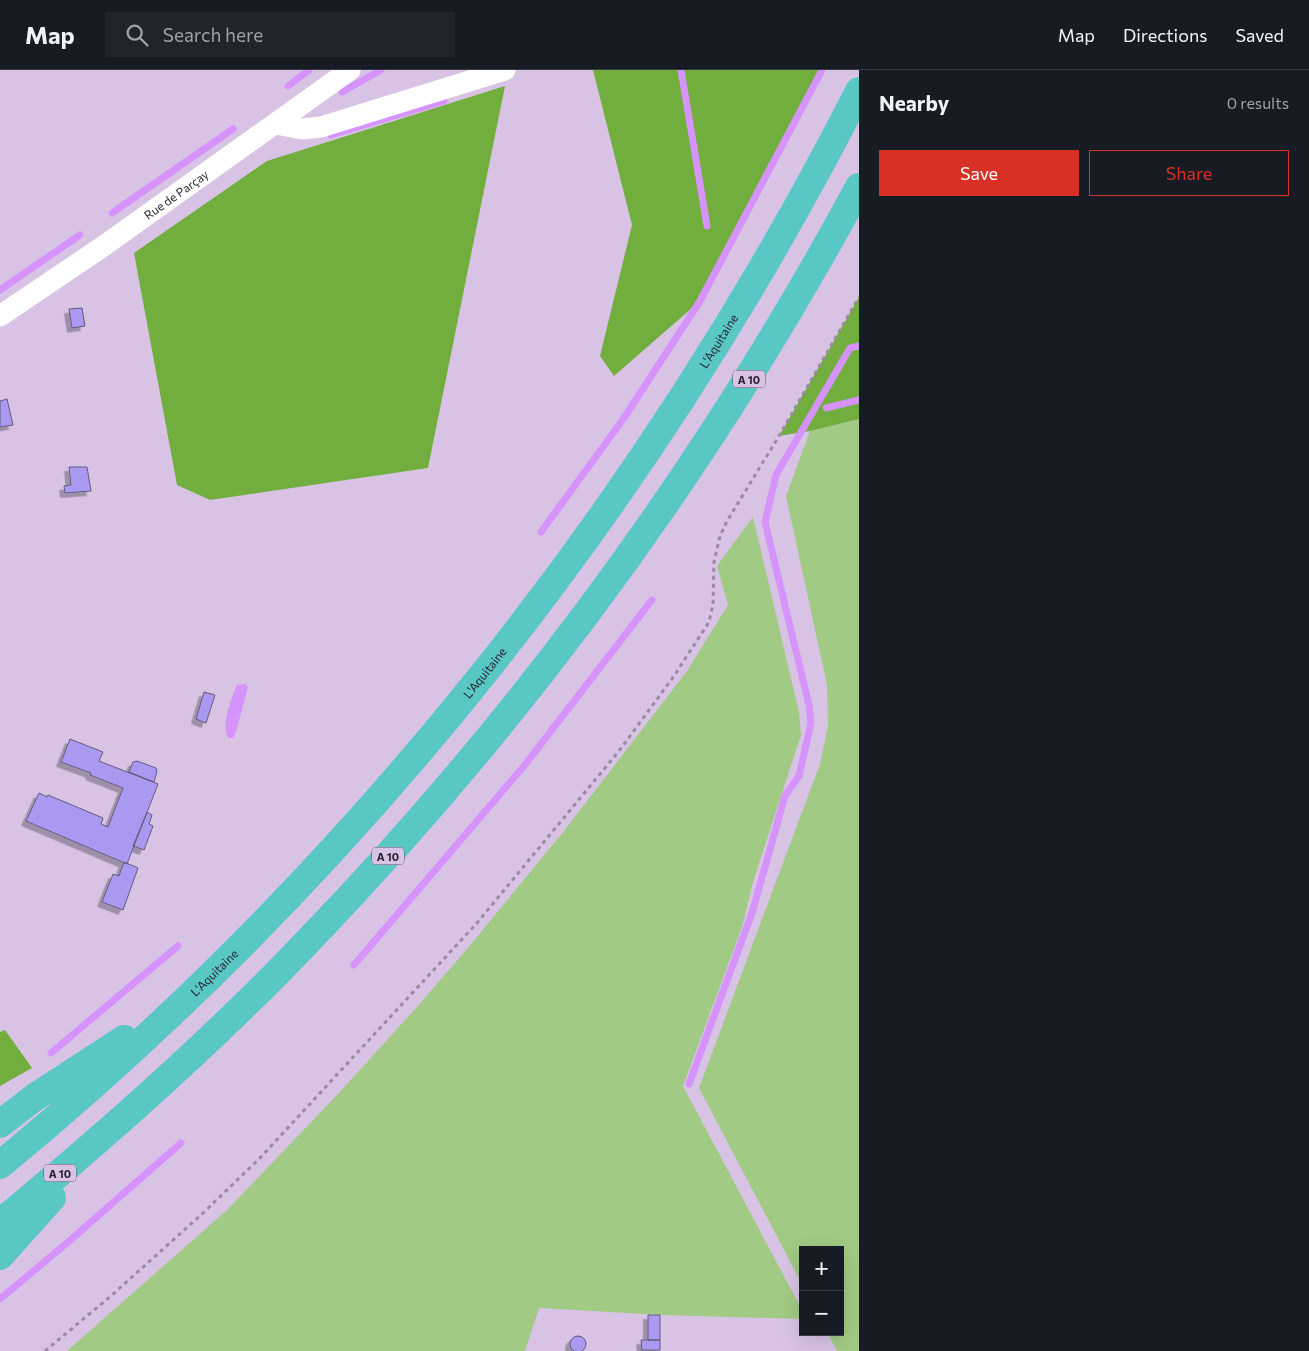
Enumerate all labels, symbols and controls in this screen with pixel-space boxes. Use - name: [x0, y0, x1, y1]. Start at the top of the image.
- search box: [105, 12, 455, 57]
- text: Map: [25, 20, 75, 49]
- icon: search: [123, 21, 151, 49]
- text: Search here: [163, 23, 263, 46]
- text: Map: [1058, 24, 1095, 46]
- text: Directions: [1123, 24, 1207, 46]
- text: Saved: [1235, 24, 1284, 46]
- text: Nearby: [879, 90, 949, 115]
- text: 0 results: [1227, 93, 1289, 112]
- button: Save: [879, 150, 1079, 196]
- button: Share: [1089, 150, 1289, 196]
- street label: Rue de Parçay: [141, 167, 211, 222]
- street label: L'Aquitaine: [696, 311, 740, 370]
- road number: A 10: [733, 370, 765, 388]
- street label: L'Aquitaine: [460, 644, 509, 701]
- road number: A 10: [372, 848, 404, 864]
- street label: L'Aquitaine: [187, 946, 241, 999]
- road number: A 10: [44, 1164, 76, 1182]
- map controls: [799, 1246, 844, 1336]
- button: +: [799, 1246, 844, 1291]
- button: −: [799, 1291, 844, 1336]

